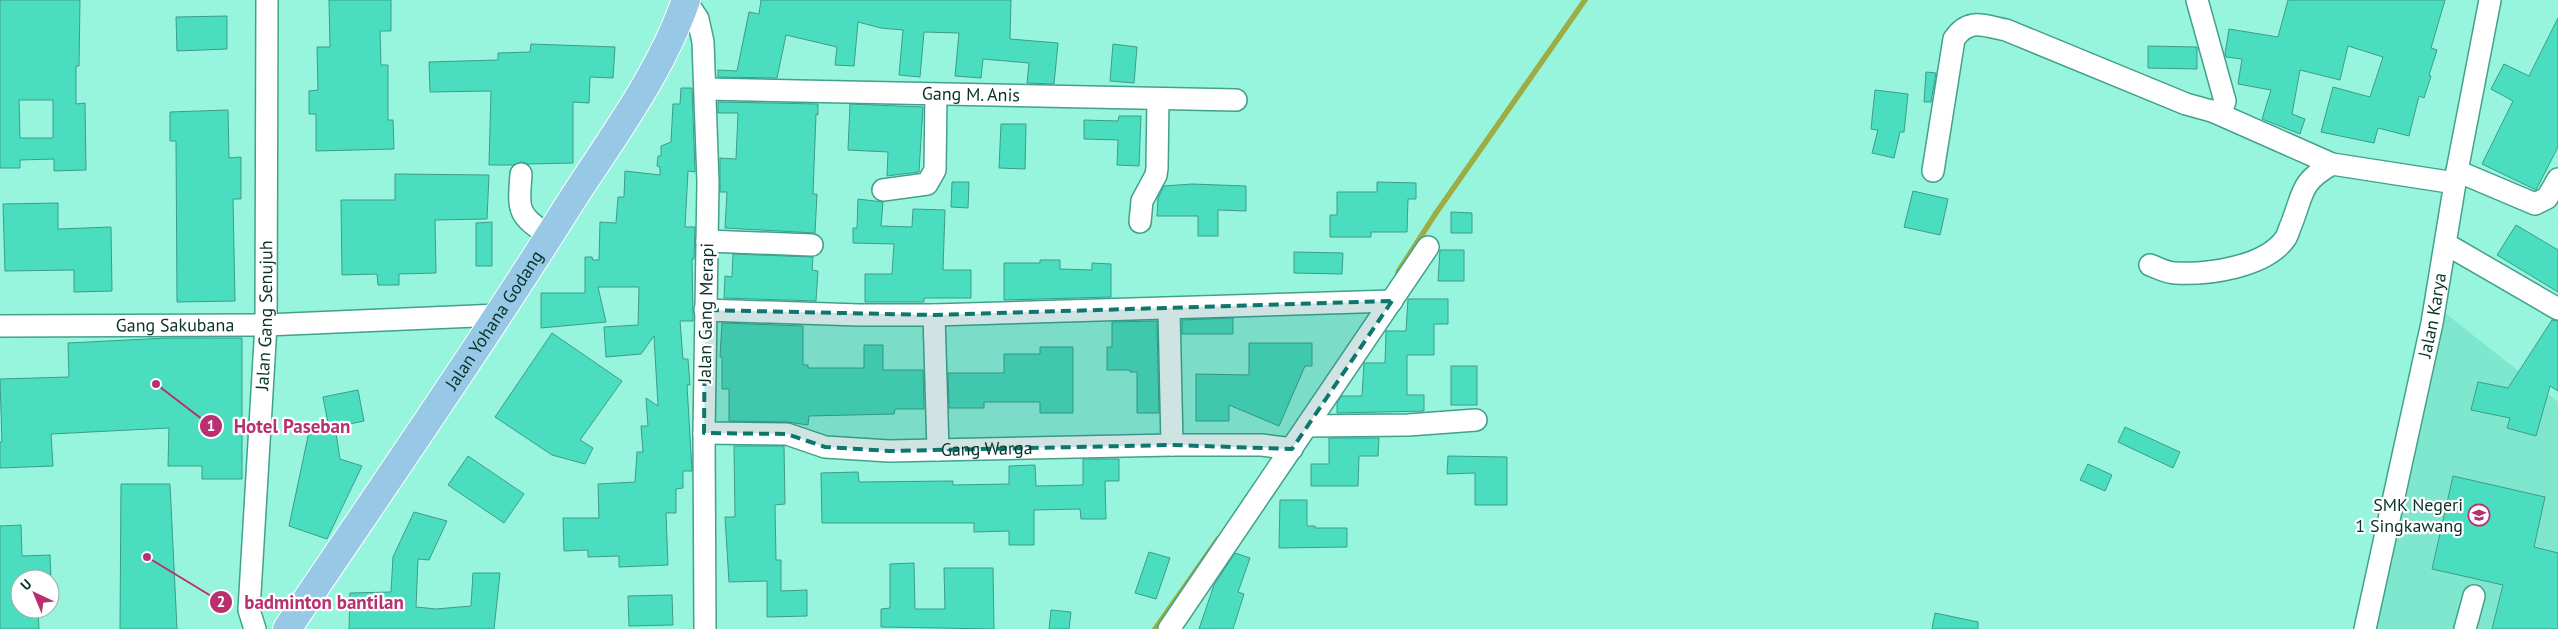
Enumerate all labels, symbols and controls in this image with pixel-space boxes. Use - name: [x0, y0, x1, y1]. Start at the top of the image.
- street label: Gang M. Anis: [922, 81, 1020, 107]
- street label: Jalan Gang Senujuh: [250, 240, 277, 392]
- street label: Jalan Gang Merapi: [693, 243, 718, 384]
- street label: Jalan Yohana Godang: [439, 246, 548, 395]
- street label: Jalan Karya: [2413, 271, 2451, 361]
- street label: Gang Sakubana: [116, 313, 234, 337]
- callout: Hotel Paseban: [198, 409, 360, 443]
- text: Hotel Paseban: [234, 414, 350, 438]
- text: 1: [207, 416, 215, 435]
- street label: Gang Warga: [941, 436, 1033, 461]
- place label: SMK Negeri 1 Singkawang: [2355, 493, 2463, 537]
- school or university icon: SMK Negeri 1 Singkawang: [2467, 503, 2491, 527]
- north arrow: [10, 569, 60, 619]
- text: U: [17, 575, 35, 594]
- callout: badminton bantilan: [209, 585, 413, 619]
- text: badminton bantilan: [244, 590, 404, 614]
- text: 2: [217, 592, 225, 611]

